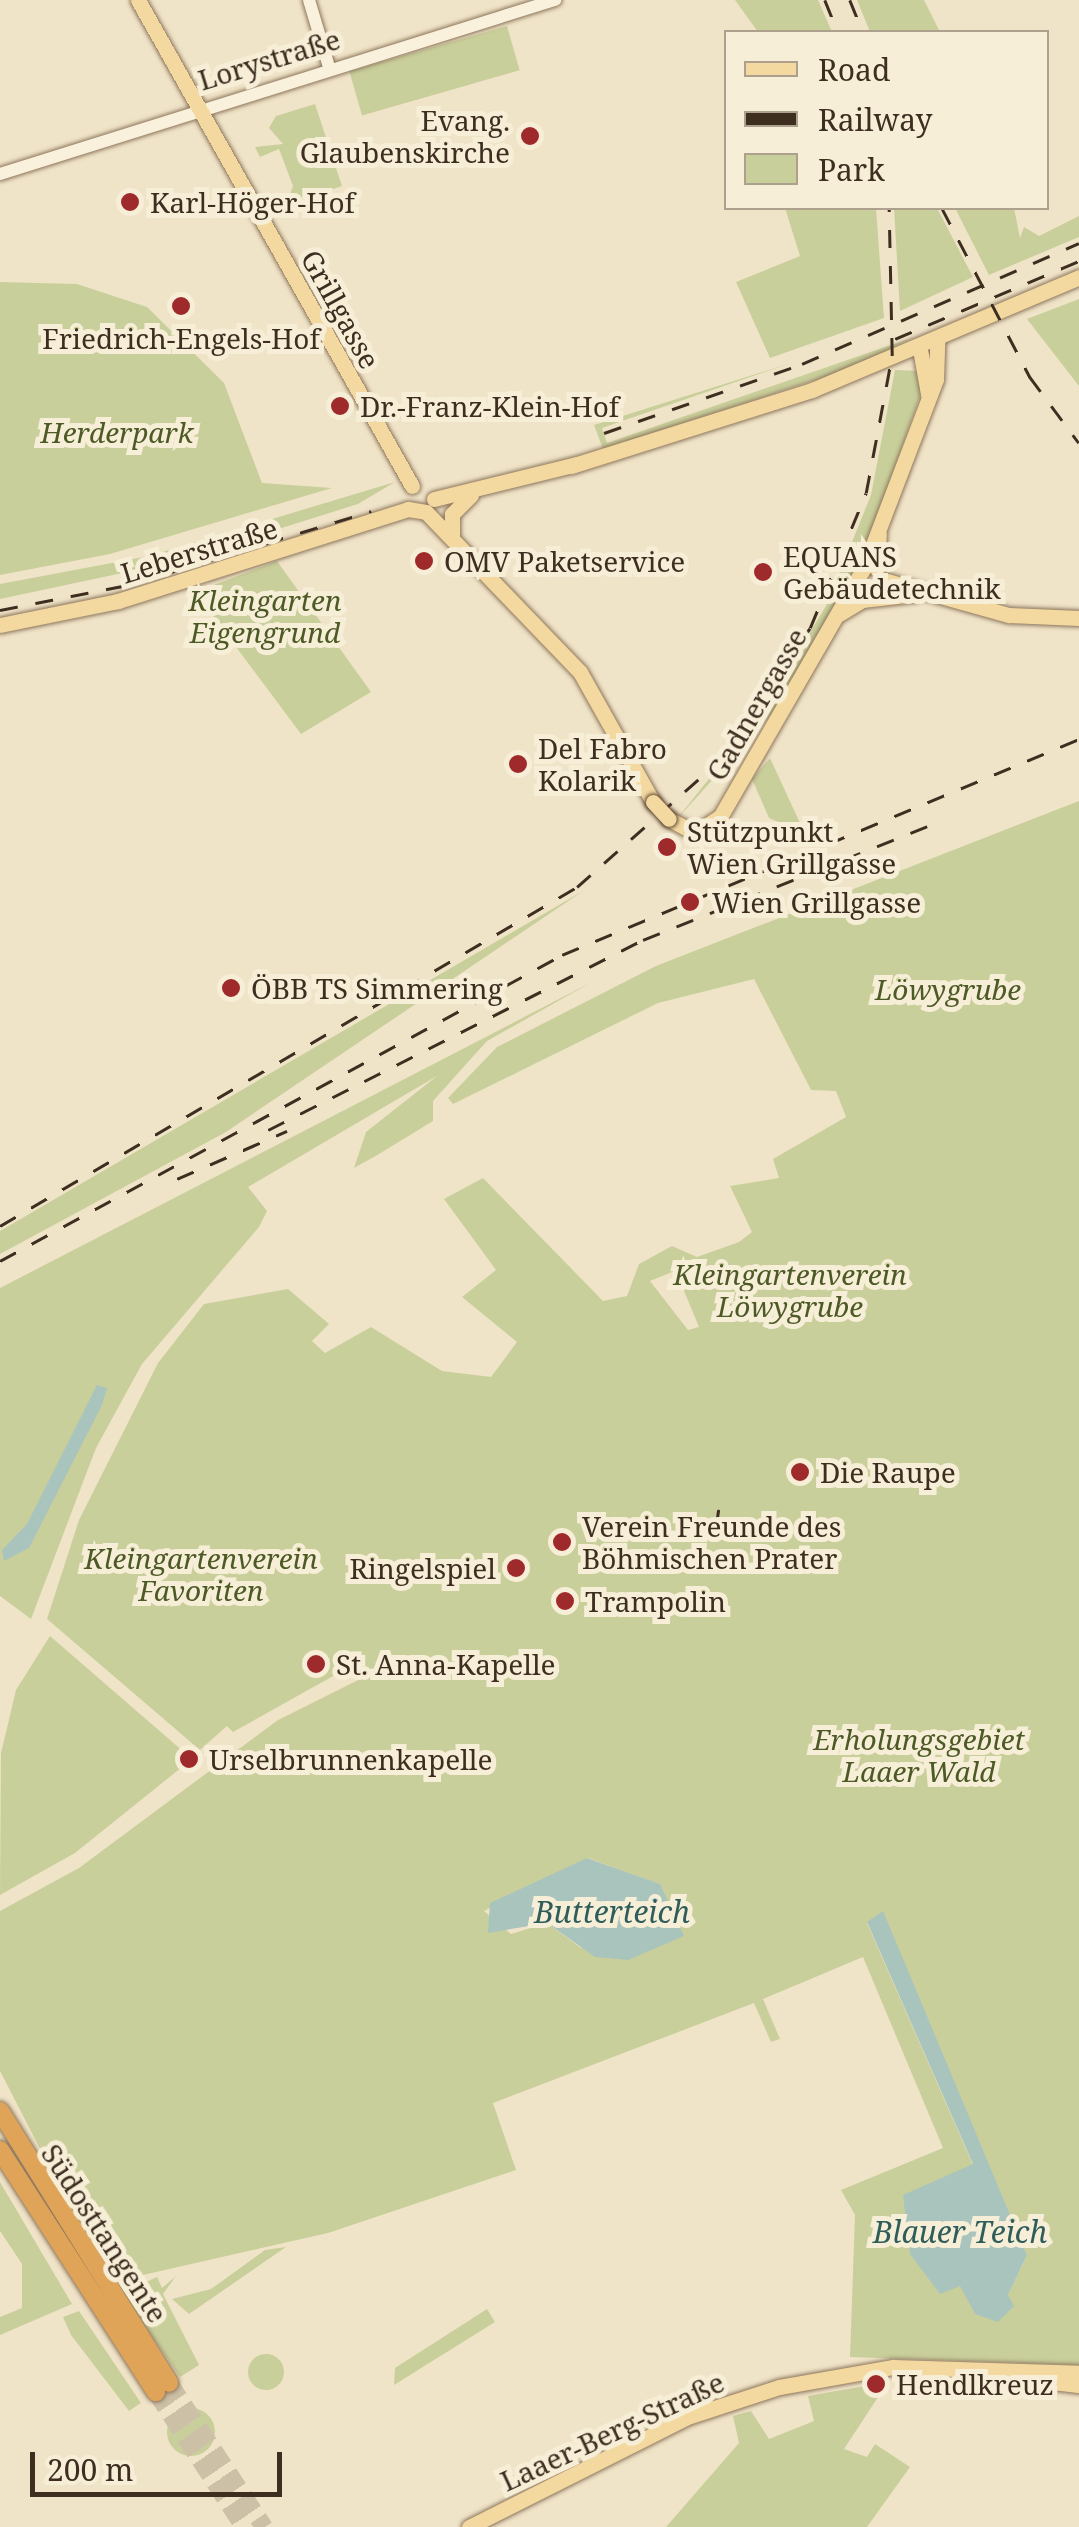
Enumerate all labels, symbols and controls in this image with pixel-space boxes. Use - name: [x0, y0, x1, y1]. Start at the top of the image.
- street label: Lorystraße: [194, 22, 344, 96]
- legend: [724, 30, 1049, 210]
- text: Road: [818, 49, 890, 90]
- text: Railway: [818, 99, 933, 140]
- place label: Evang. Glaubenskirche: [300, 103, 510, 169]
- marker: Evang. Glaubenskirche: [519, 125, 541, 147]
- text: Park: [818, 149, 885, 190]
- place label: Karl-Höger-Hof: [150, 185, 355, 219]
- marker: Karl-Höger-Hof: [119, 191, 141, 213]
- street label: Grillgasse: [295, 244, 387, 374]
- marker: Friedrich-Engels-Hof: [170, 295, 192, 317]
- place label: Friedrich-Engels-Hof: [42, 321, 320, 355]
- place label: Dr.-Franz-Klein-Hof: [360, 389, 619, 423]
- marker: Dr.-Franz-Klein-Hof: [329, 395, 351, 417]
- park label: Herderpark: [40, 415, 194, 449]
- street label: Leberstraße: [117, 510, 281, 590]
- place label: EQUANS Gebäudetechnik: [783, 539, 1001, 605]
- place label: OMV Paketservice: [444, 544, 685, 578]
- marker: OMV Paketservice: [413, 550, 435, 572]
- marker: EQUANS Gebäudetechnik: [752, 561, 774, 583]
- park label: Kleingarten Eigengrund: [189, 583, 341, 649]
- street label: Gadnergasse: [699, 622, 813, 786]
- place label: Del Fabro Kolarik: [538, 731, 667, 797]
- marker: Del Fabro Kolarik: [507, 753, 529, 775]
- place label: Stützpunkt Wien Grillgasse: [687, 814, 896, 880]
- marker: Stützpunkt Wien Grillgasse: [656, 836, 678, 858]
- place label: Wien Grillgasse: [712, 885, 921, 919]
- marker: Wien Grillgasse: [677, 889, 703, 915]
- place label: ÖBB TS Simmering: [251, 971, 503, 1005]
- park label: Löwygrube: [875, 972, 1021, 1006]
- marker: ÖBB TS Simmering: [220, 977, 242, 999]
- park label: Kleingartenverein Löwygrube: [673, 1257, 907, 1323]
- place label: Die Raupe: [820, 1455, 956, 1489]
- marker: Die Raupe: [789, 1461, 811, 1483]
- place label: Verein Freunde des Böhmischen Prater: [582, 1509, 841, 1575]
- marker: Verein Freunde des Böhmischen Prater: [551, 1531, 573, 1553]
- park label: Kleingartenverein Favoriten: [84, 1541, 318, 1607]
- place label: Ringelspiel: [349, 1551, 496, 1585]
- marker: Ringelspiel: [505, 1557, 527, 1579]
- place label: Trampolin: [585, 1584, 726, 1618]
- marker: Trampolin: [554, 1590, 576, 1612]
- place label: St. Anna-Kapelle: [336, 1647, 556, 1681]
- marker: St. Anna-Kapelle: [305, 1653, 327, 1675]
- park label: Erholungsgebiet Laaer Wald: [813, 1722, 1025, 1788]
- place label: Urselbrunnenkapelle: [209, 1742, 493, 1776]
- marker: Urselbrunnenkapelle: [178, 1748, 200, 1770]
- water label: Butterteich: [534, 1894, 690, 1930]
- street label: Südosttangente: [35, 2138, 175, 2328]
- water label: Blauer Teich: [873, 2214, 1047, 2250]
- street label: Laaer-Berg-Straße: [495, 2365, 729, 2497]
- place label: Hendlkreuz: [896, 2367, 1054, 2401]
- marker: Hendlkreuz: [865, 2373, 887, 2395]
- scale bar: [35, 2432, 288, 2494]
- text: 200 m: [47, 2449, 133, 2490]

